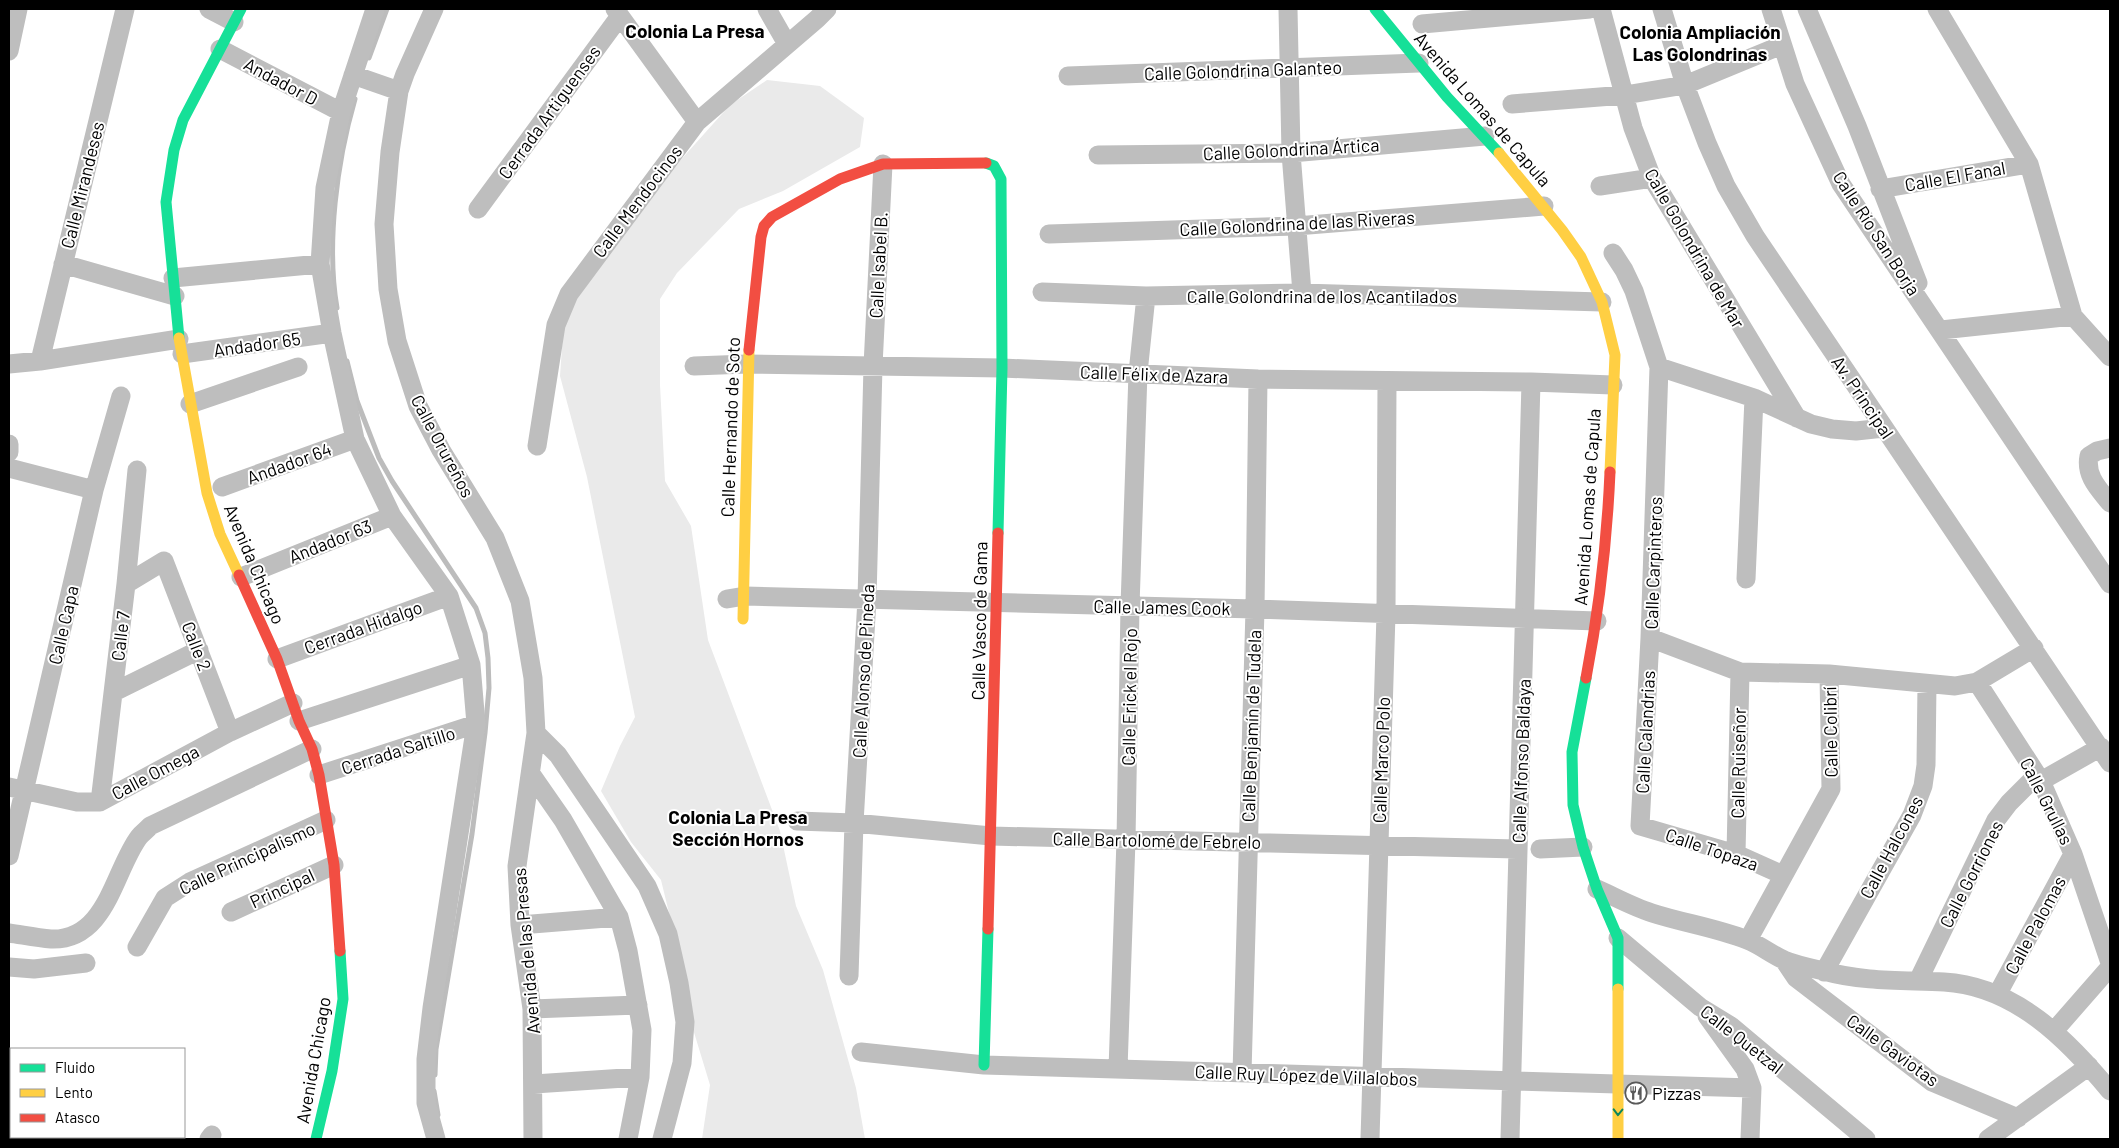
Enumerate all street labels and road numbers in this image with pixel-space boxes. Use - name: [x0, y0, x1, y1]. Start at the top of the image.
- street label: Avenida Lomas de Capula: [1410, 27, 1556, 191]
- street label: Cerrada Artiguenses: [493, 41, 605, 183]
- street label: Andador D: [240, 52, 322, 110]
- street label: Calle Golondrina Galanteo: [1144, 56, 1342, 84]
- street label: Calle Mirandeses: [56, 119, 108, 251]
- street label: Calle Golondrina Ártica: [1202, 133, 1380, 165]
- street label: Calle Mendocinos: [588, 140, 686, 262]
- street label: Calle El Fanal: [1903, 156, 2007, 196]
- street label: Calle Golondrina de Mar: [1640, 164, 1750, 332]
- street label: Calle Río San Borja: [1829, 167, 1925, 299]
- street label: Calle Golondrina de las Riveras: [1179, 206, 1415, 240]
- street label: Calle Isabel B.: [864, 211, 892, 319]
- street label: Calle Golondrina de los Acantilados: [1187, 285, 1457, 307]
- street label: Andador 65: [212, 327, 302, 361]
- street label: Calle Hernando de Soto: [716, 336, 744, 518]
- street label: Av. Principal: [1827, 351, 1899, 443]
- street label: Calle Félix de Azara: [1079, 360, 1229, 388]
- street label: Calle Orureños: [407, 391, 479, 501]
- street label: Avenida Lomas de Capula: [1569, 408, 1605, 606]
- street label: Andador 64: [244, 438, 334, 488]
- street label: Calle Carpinteros: [1640, 496, 1666, 630]
- street label: Avenida Chicago: [220, 501, 290, 627]
- street label: Andador 63: [285, 514, 375, 568]
- street label: Calle Vasco de Gama: [967, 541, 991, 701]
- street label: Calle Capa: [43, 583, 83, 667]
- street label: Calle Alonso de Pineda: [847, 583, 879, 759]
- street label: Cerrada Hidalgo: [301, 595, 425, 659]
- street label: Calle James Cook: [1093, 595, 1231, 619]
- street label: Calle 7: [106, 609, 134, 662]
- street label: Calle 2: [178, 618, 216, 674]
- street label: Calle Erick el Rojo: [1117, 628, 1141, 766]
- street label: Calle Benjamín de Tudela: [1237, 629, 1265, 823]
- street label: Calle Calandrias: [1631, 670, 1659, 794]
- street label: Calle Alfonso Baldaya: [1507, 678, 1535, 844]
- street label: Calle Colibrí: [1818, 686, 1842, 778]
- street label: Calle Marco Polo: [1368, 696, 1394, 824]
- street label: Calle Ruiseñor: [1726, 707, 1750, 819]
- street label: Cerrada Saltillo: [338, 721, 458, 779]
- street label: Calle Omega: [108, 740, 202, 804]
- street label: Calle Grullas: [2016, 754, 2078, 848]
- street label: Calle Halcones: [1855, 792, 1927, 902]
- street label: Calle Principalismo: [175, 817, 319, 899]
- street label: Calle Gorriones: [1935, 817, 2007, 931]
- street label: Calle Topaza: [1663, 823, 1761, 875]
- street label: Calle Bartolomé de Febrelo: [1053, 827, 1261, 853]
- street label: Principal: [246, 864, 318, 912]
- street label: Avenida de las Presas: [508, 867, 544, 1035]
- street label: Calle Palomas: [2000, 872, 2070, 978]
- street label: Avenida Chicago: [291, 995, 335, 1125]
- street label: Calle Quetzal: [1696, 1000, 1788, 1078]
- street label: Calle Gaviotas: [1843, 1009, 1943, 1091]
- street label: Calle Ruy López de Villalobos: [1194, 1060, 1418, 1090]

